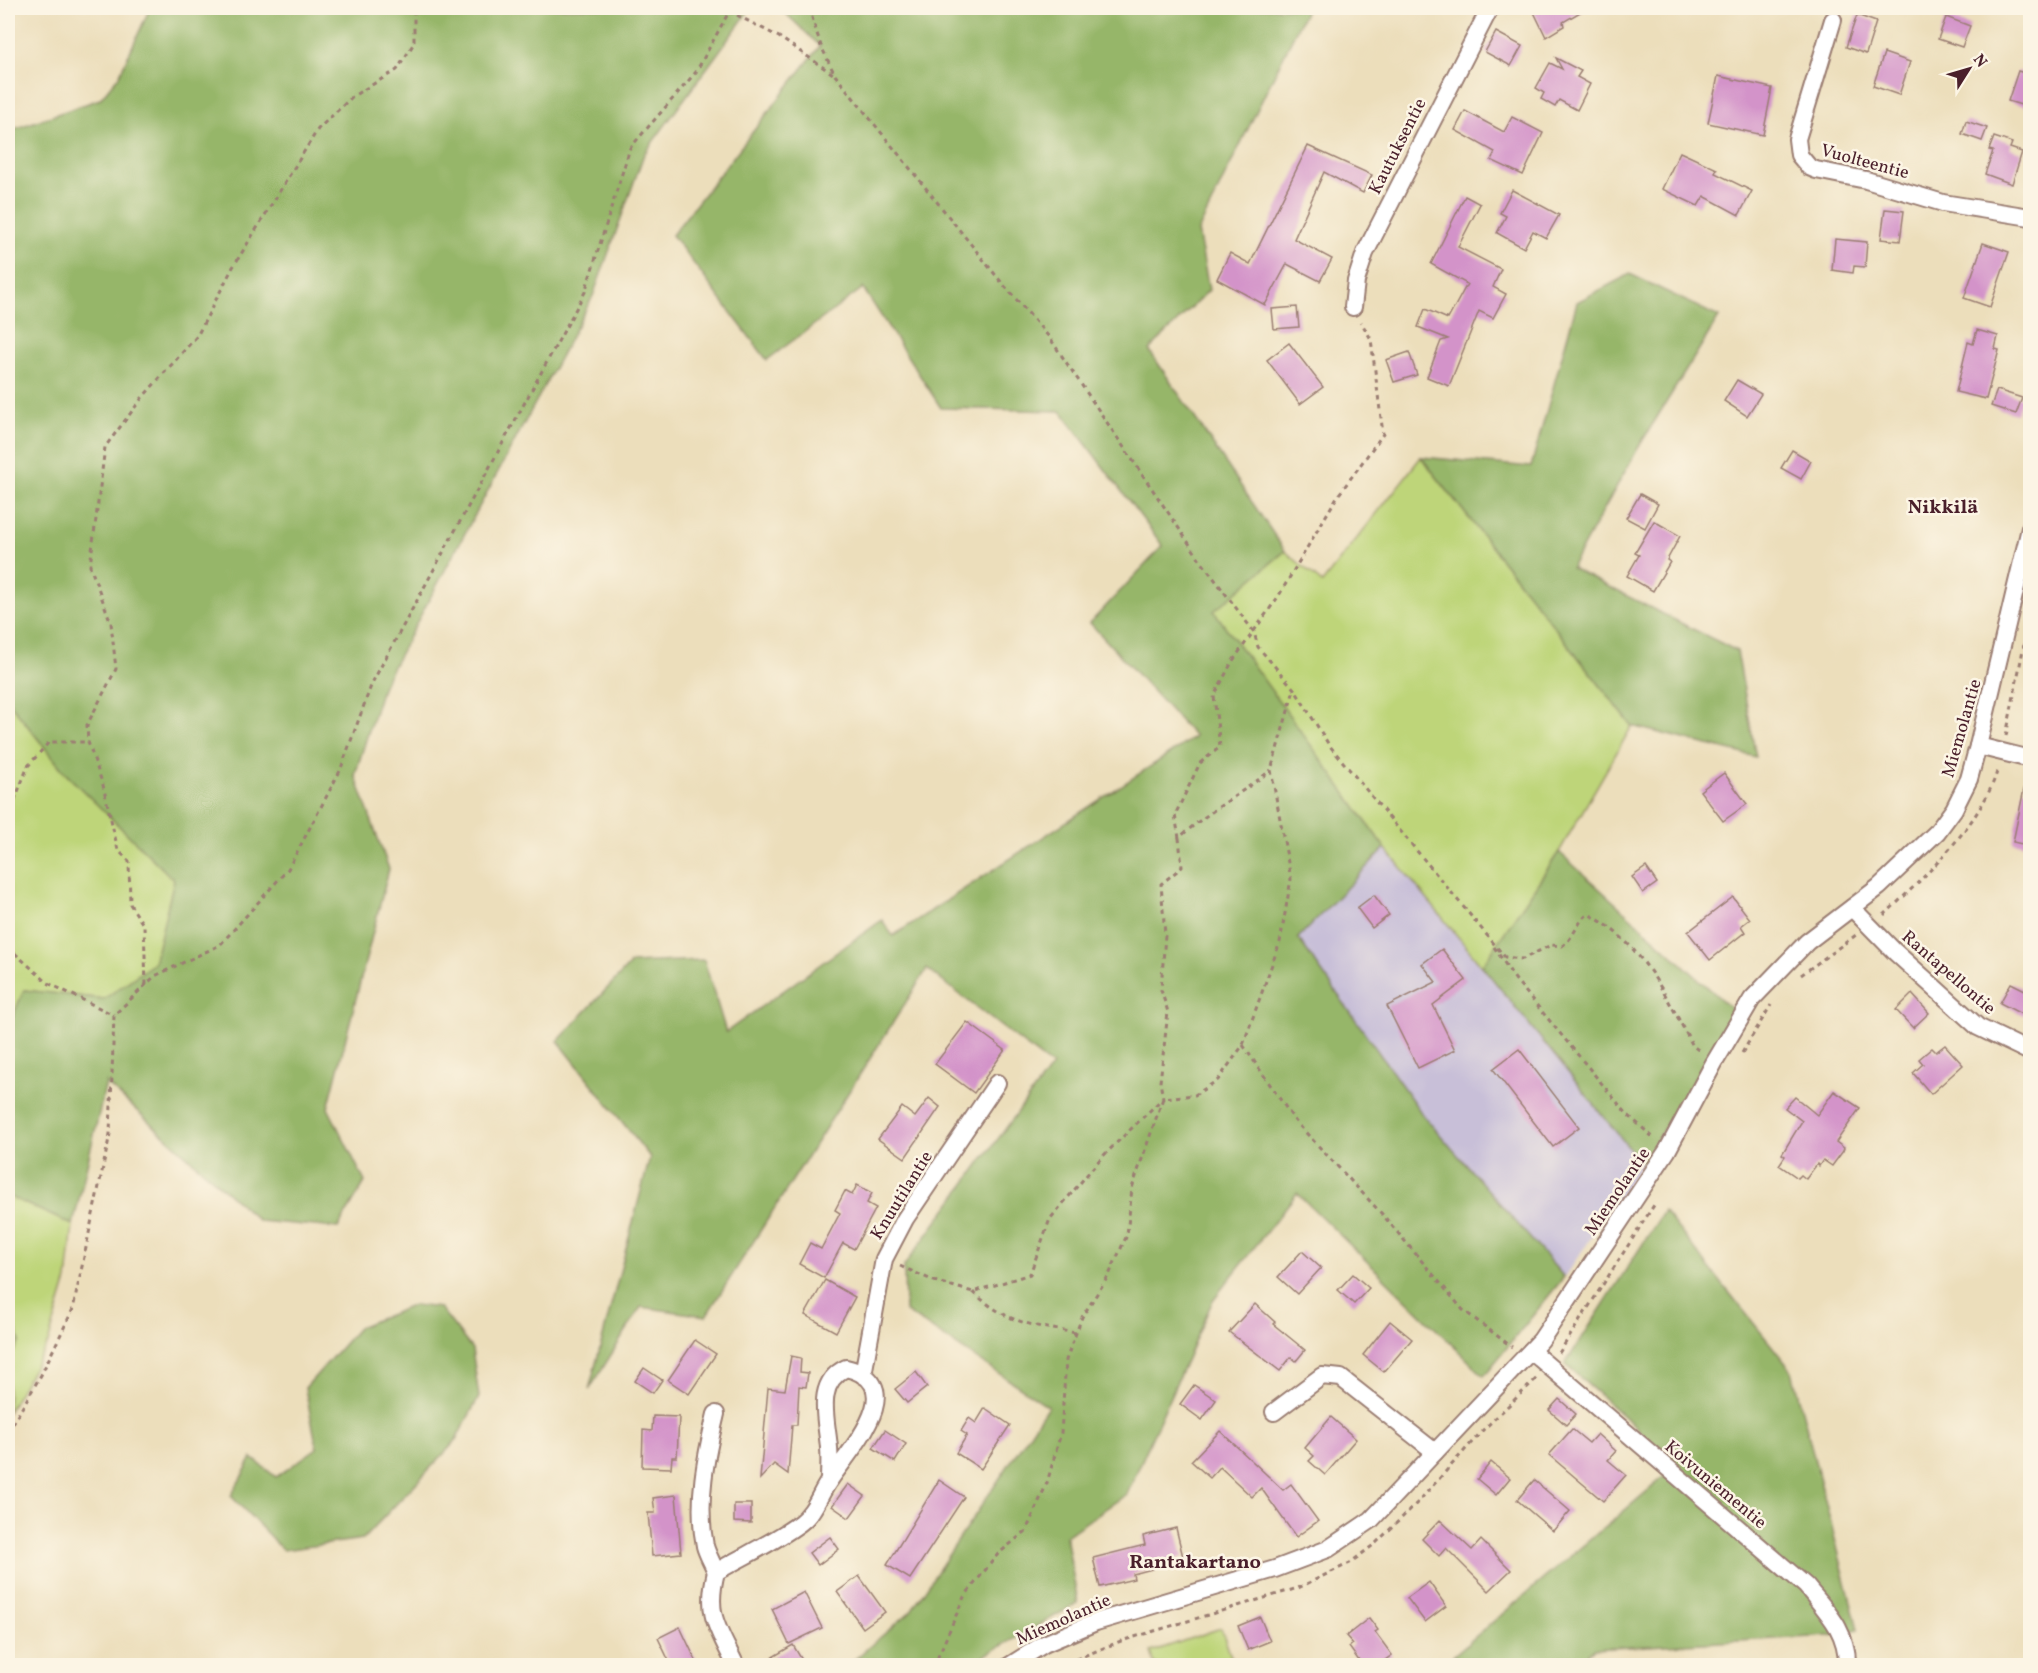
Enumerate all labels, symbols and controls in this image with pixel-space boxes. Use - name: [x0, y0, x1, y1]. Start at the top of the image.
- north arrow: [1939, 39, 1999, 99]
- text: N: [1967, 50, 1992, 73]
- street label: Kautuksentie: [1363, 94, 1433, 199]
- street label: Vuolteentie: [1818, 139, 1912, 186]
- district label: Nikkilä: [1908, 494, 1978, 522]
- street label: Miemolantie: [1936, 676, 1988, 781]
- street label: Rantapellontie: [1895, 925, 2001, 1021]
- street label: Miemolantie: [1580, 1143, 1657, 1241]
- street label: Knuutilantie: [865, 1147, 939, 1245]
- street label: Koivuniementie: [1659, 1435, 1771, 1535]
- district label: Rantakartano: [1129, 1549, 1261, 1577]
- street label: Miemolantie: [1012, 1588, 1115, 1652]

